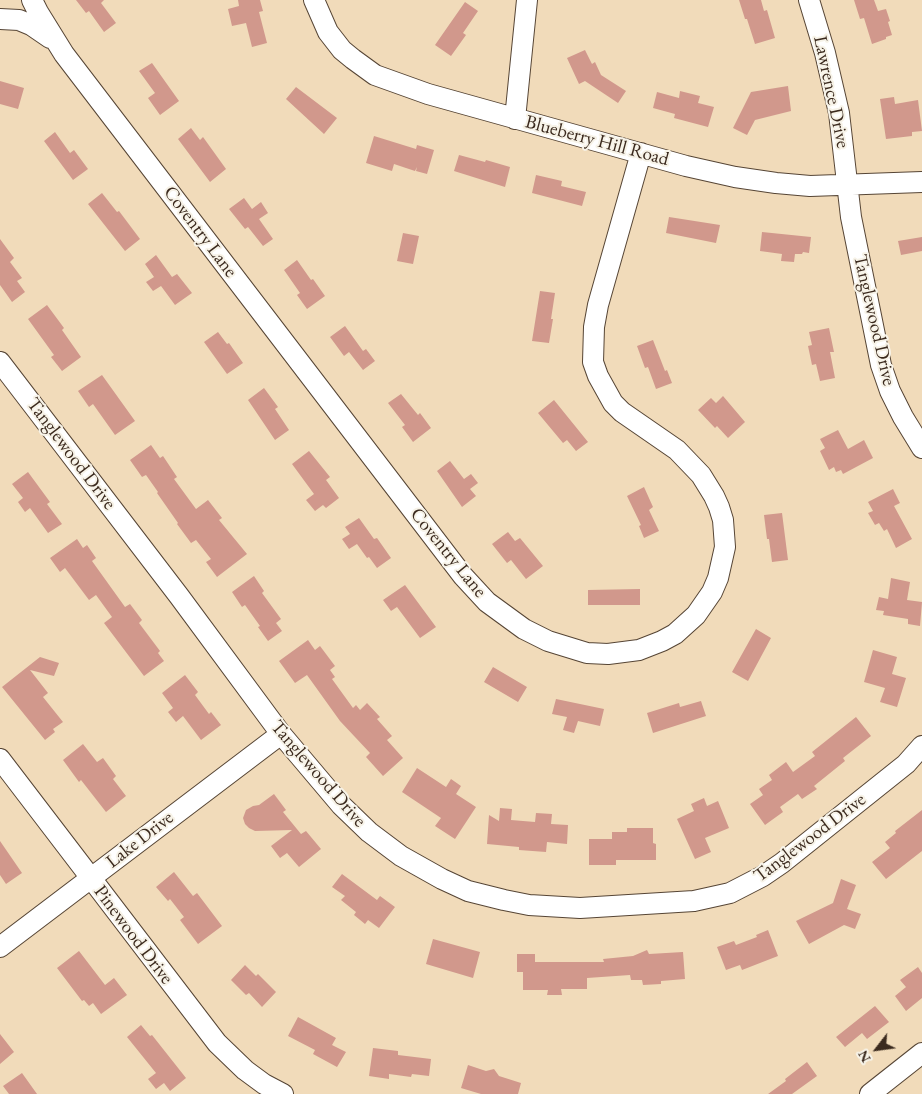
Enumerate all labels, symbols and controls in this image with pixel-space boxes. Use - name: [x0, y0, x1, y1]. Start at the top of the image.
- street label: Lawrence Drive: [808, 34, 854, 150]
- street label: Blueberry Hill Road: [523, 111, 671, 171]
- street label: Coventry Lane: [158, 182, 242, 282]
- street label: Tanglewood Drive: [848, 252, 900, 388]
- street label: Tanglewood Drive: [22, 394, 120, 514]
- street label: Coventry Lane: [405, 504, 491, 602]
- street label: Tanglewood Drive: [265, 716, 371, 832]
- street label: Tanglewood Drive: [750, 789, 870, 887]
- street label: Lake Drive: [102, 807, 178, 873]
- street label: Pinewood Drive: [88, 881, 178, 989]
- north arrow: [852, 1024, 902, 1074]
- text: N: [853, 1047, 875, 1066]

